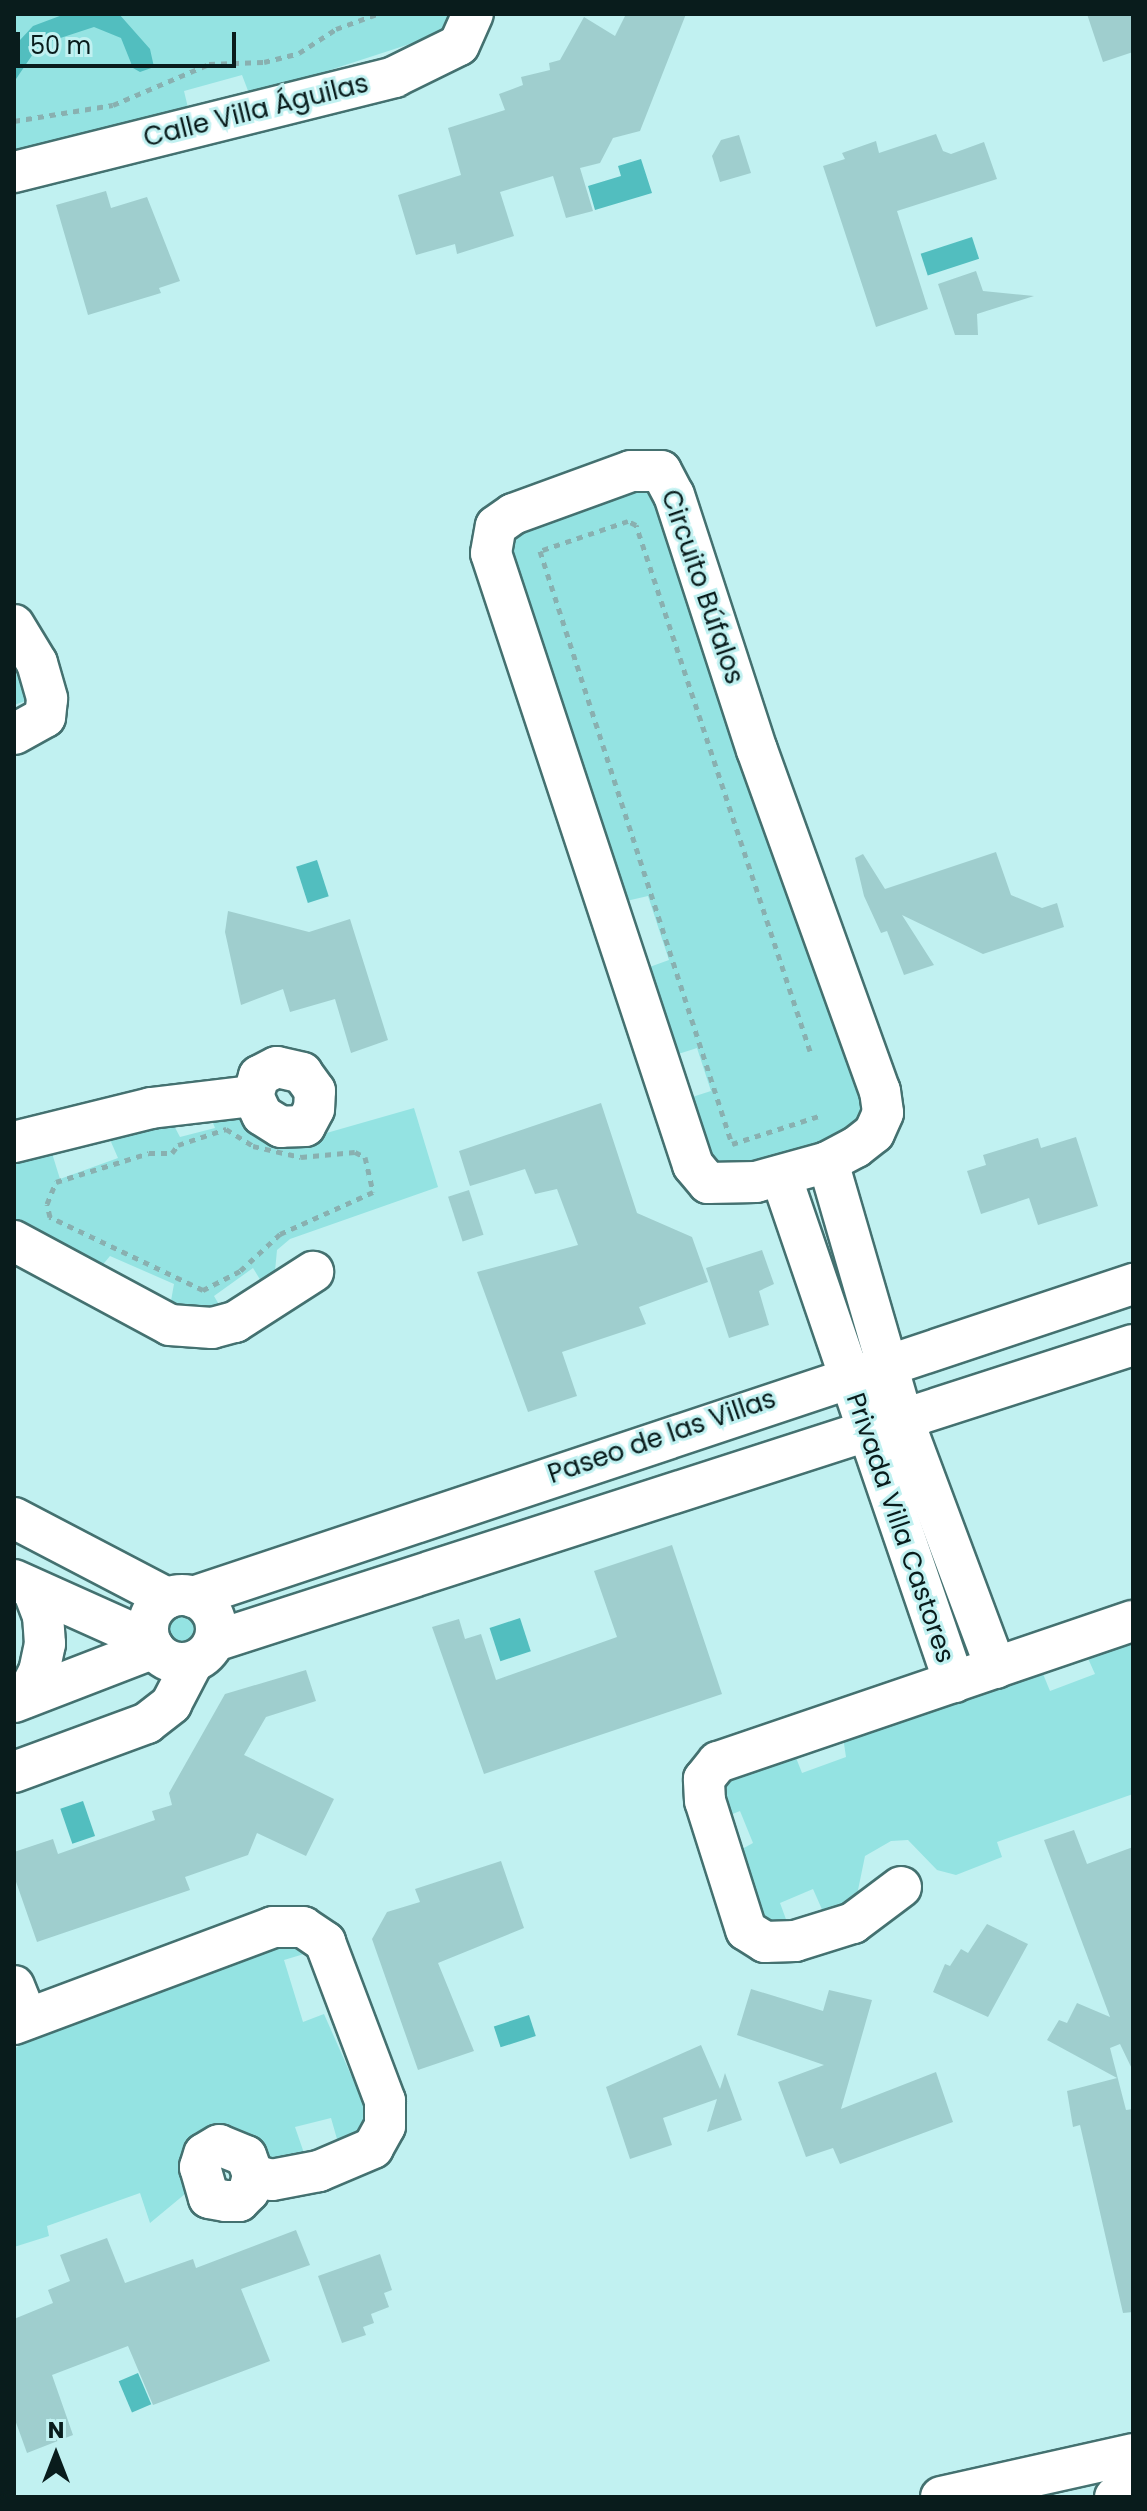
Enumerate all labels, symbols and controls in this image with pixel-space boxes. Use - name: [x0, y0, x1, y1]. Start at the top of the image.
- scale bar: [20, 16, 240, 66]
- text: 50 m: [30, 29, 91, 62]
- street label: Calle Villa Águilas: [140, 68, 372, 154]
- street label: Circuito Búfalos: [654, 486, 750, 688]
- street label: Paseo de las Villas: [544, 1383, 780, 1491]
- street label: Privada Villa Castores: [839, 1389, 961, 1667]
- north arrow: [16, 2415, 96, 2495]
- text: N: [48, 2415, 64, 2446]

